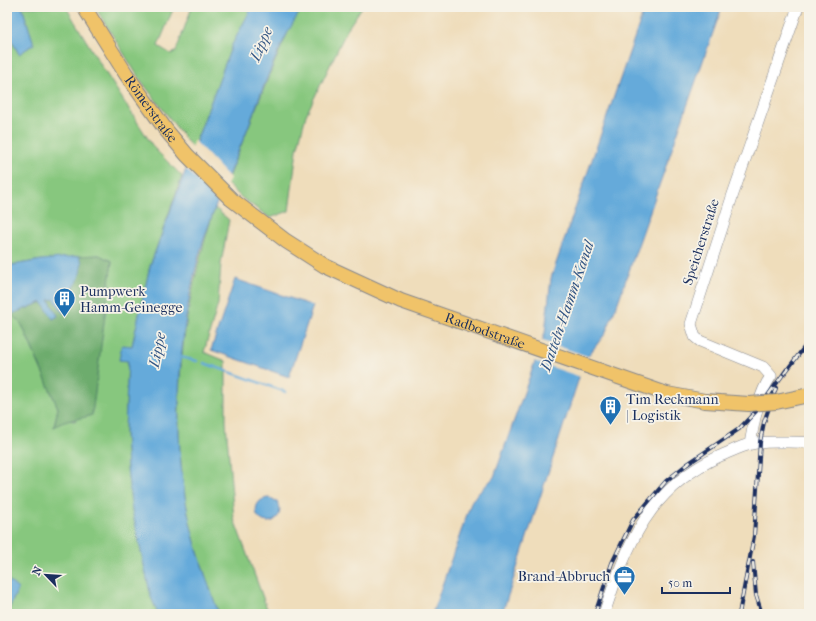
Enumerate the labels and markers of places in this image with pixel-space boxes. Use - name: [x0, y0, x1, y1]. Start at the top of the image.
- place label: Pumpwerk Hamm-Geinegge: [80, 283, 182, 316]
- building icon: Pumpwerk Hamm-Geinegge: [52, 286, 78, 319]
- place label: Tim Reckmann | Logistik: [626, 391, 719, 424]
- building icon: Tim Reckmann | Logistik: [598, 394, 624, 427]
- office icon: Brand-Abbruch: [612, 563, 638, 596]
- place label: Brand-Abbruch: [518, 568, 610, 585]

